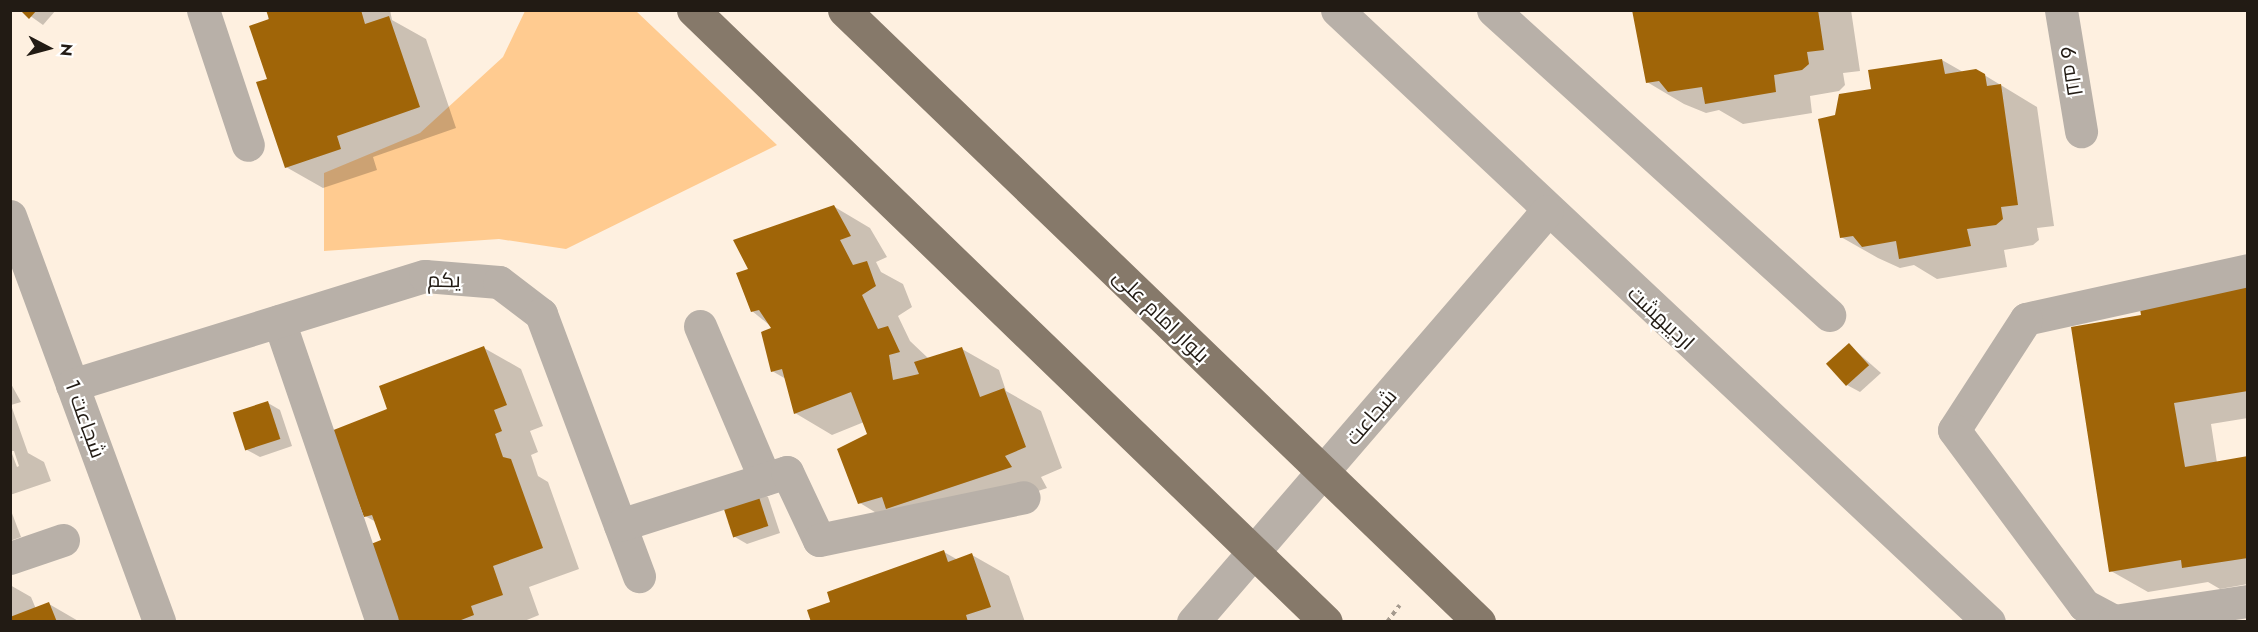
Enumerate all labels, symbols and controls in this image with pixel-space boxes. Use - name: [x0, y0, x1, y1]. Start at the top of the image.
- north arrow: [18, 18, 78, 78]
- text: N: [54, 42, 79, 57]
- street label: لاله 6: [2055, 44, 2087, 98]
- street label: بلوار امام علی: [1108, 264, 1214, 368]
- street label: یکم: [427, 267, 461, 293]
- street label: اردیبهشت: [1622, 281, 1700, 355]
- street label: شجاعت 1: [59, 376, 111, 462]
- street label: شجاعت: [1340, 384, 1402, 450]

